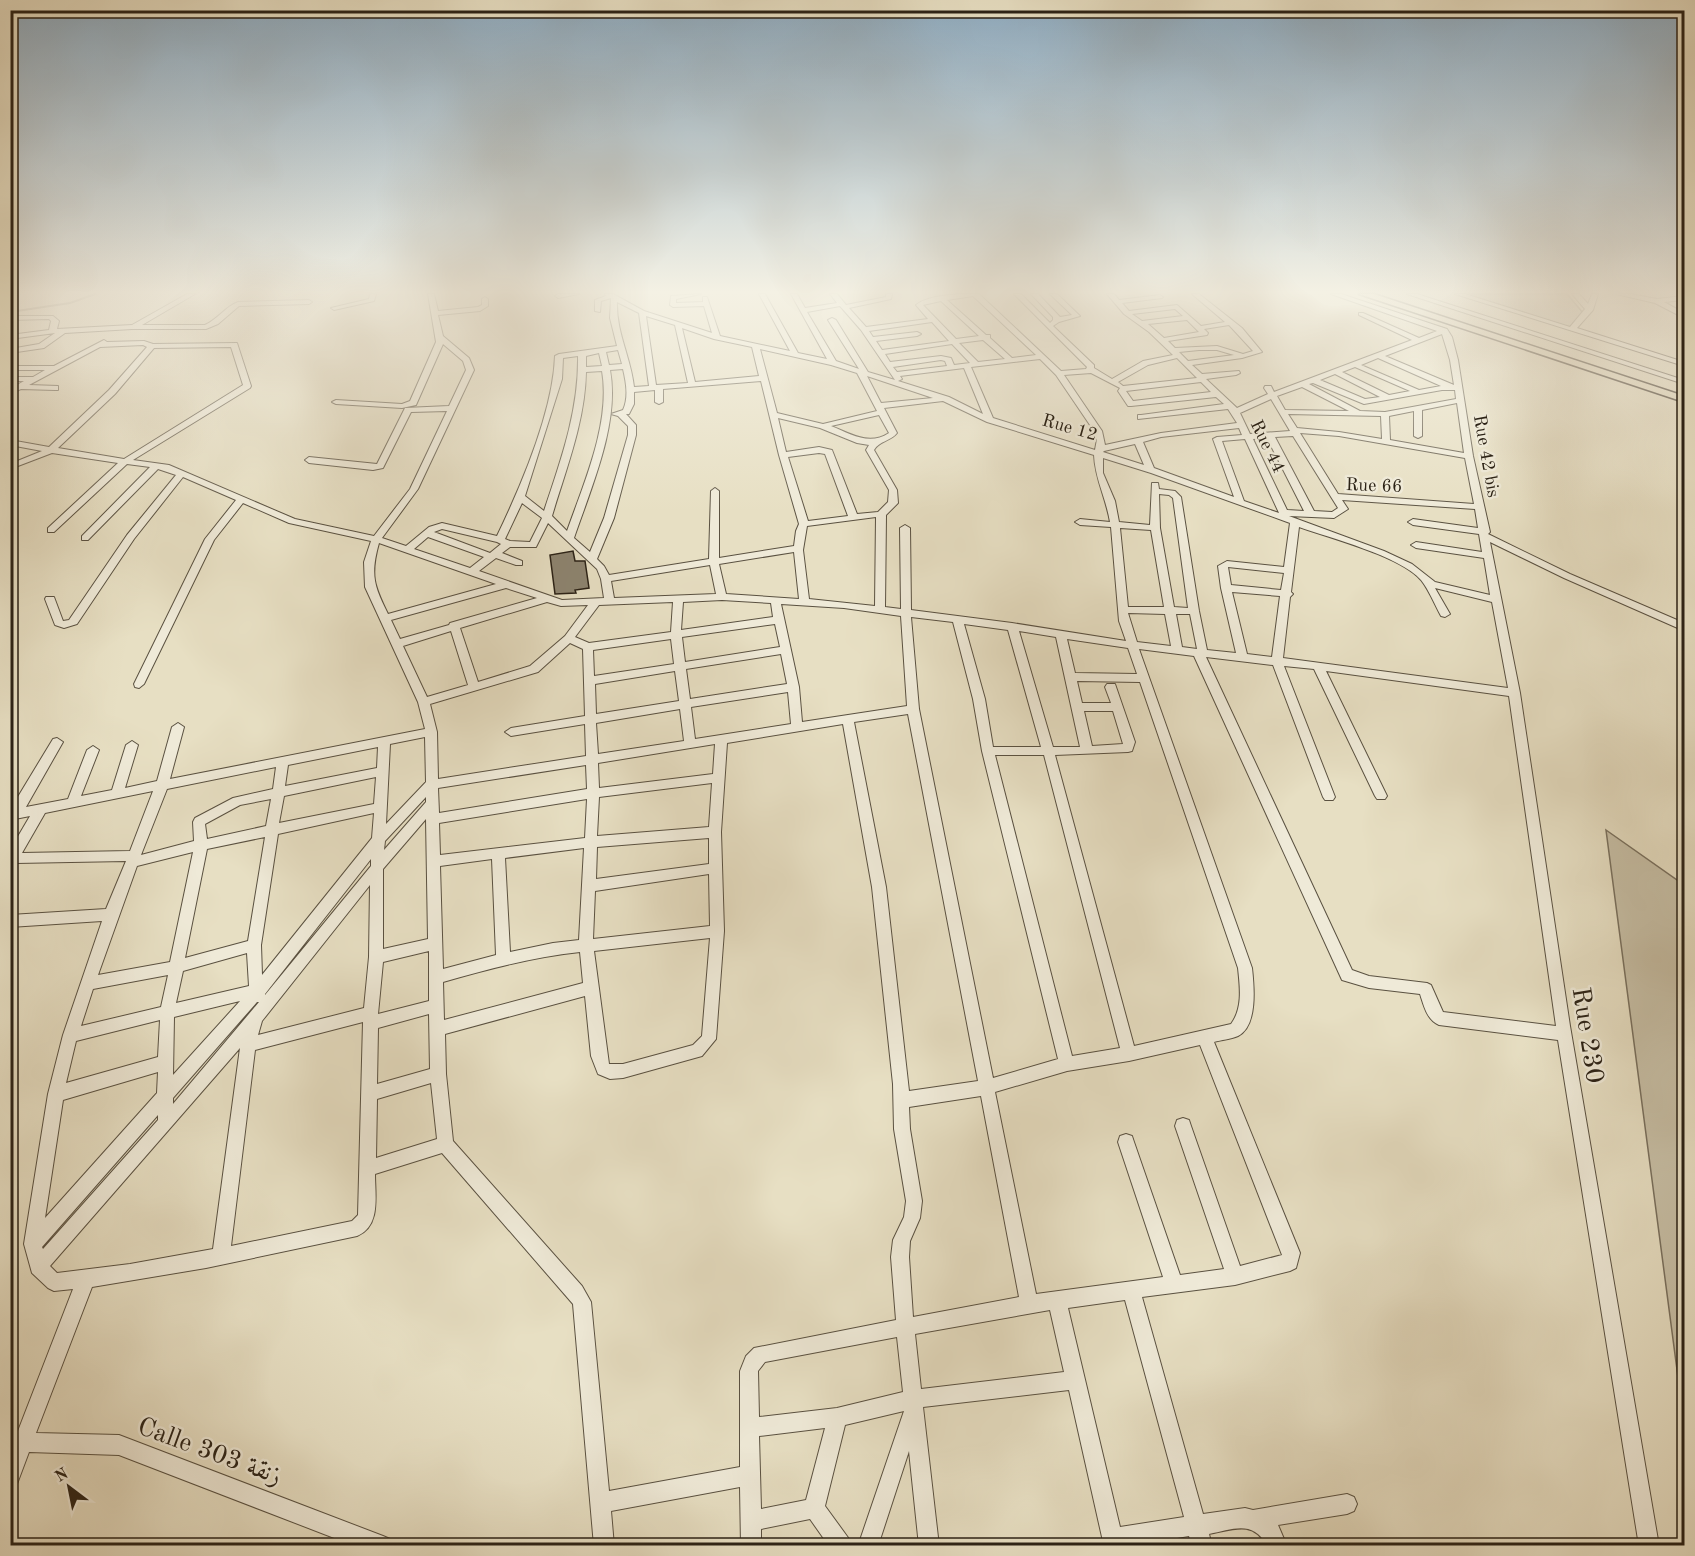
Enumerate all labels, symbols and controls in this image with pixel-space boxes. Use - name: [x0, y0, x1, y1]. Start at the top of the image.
- street label: Rue 12: [1040, 411, 1099, 444]
- street label: Rue 42 bis: [1470, 413, 1502, 499]
- street label: Rue 44: [1247, 417, 1288, 476]
- street label: Rue 66: [1345, 476, 1403, 496]
- street label: Rue 230: [1567, 985, 1607, 1085]
- street label: Calle 303 زنقة: [134, 1414, 285, 1491]
- north arrow: [39, 1457, 99, 1517]
- text: N: [53, 1466, 72, 1486]

